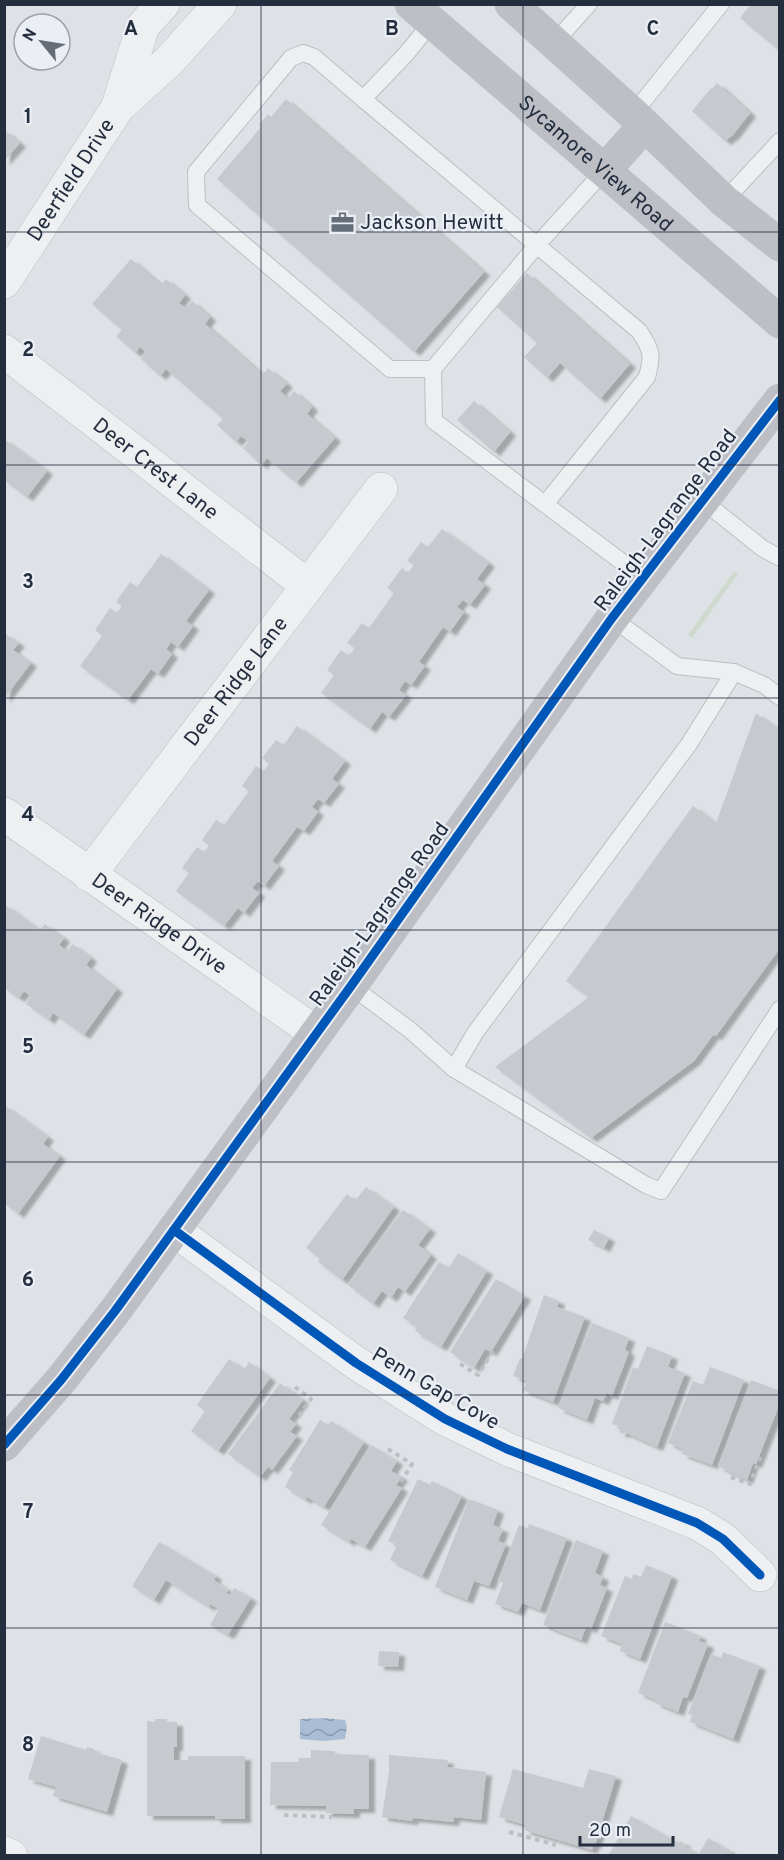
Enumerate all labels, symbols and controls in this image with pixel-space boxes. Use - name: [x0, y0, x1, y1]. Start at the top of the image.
- north arrow: [12, 12, 72, 72]
- text: A: [124, 17, 138, 43]
- text: B: [385, 17, 399, 43]
- text: C: [647, 17, 659, 43]
- text: N: [19, 26, 42, 45]
- street label: Sycamore View Road: [512, 90, 678, 239]
- text: 1: [24, 105, 32, 131]
- street label: Deerfield Drive: [22, 114, 122, 247]
- office icon: Jackson Hewitt: [329, 209, 355, 235]
- place label: Jackson Hewitt: [360, 210, 504, 237]
- text: 2: [22, 338, 34, 364]
- street label: Deer Crest Lane: [87, 412, 223, 527]
- street label: Raleigh-Lagrange Road: [589, 424, 744, 618]
- text: 3: [22, 570, 34, 596]
- street label: Deer Ridge Lane: [179, 612, 295, 752]
- text: 4: [22, 803, 34, 829]
- street label: Raleigh-Lagrange Road: [304, 817, 456, 1012]
- street label: Deer Ridge Drive: [86, 868, 232, 981]
- text: 5: [22, 1035, 34, 1061]
- text: 6: [22, 1268, 34, 1294]
- street label: Penn Gap Cove: [366, 1342, 504, 1437]
- text: 7: [23, 1500, 33, 1526]
- text: 8: [22, 1733, 34, 1759]
- scale bar: [580, 1809, 673, 1847]
- text: 20 m: [589, 1820, 631, 1843]

